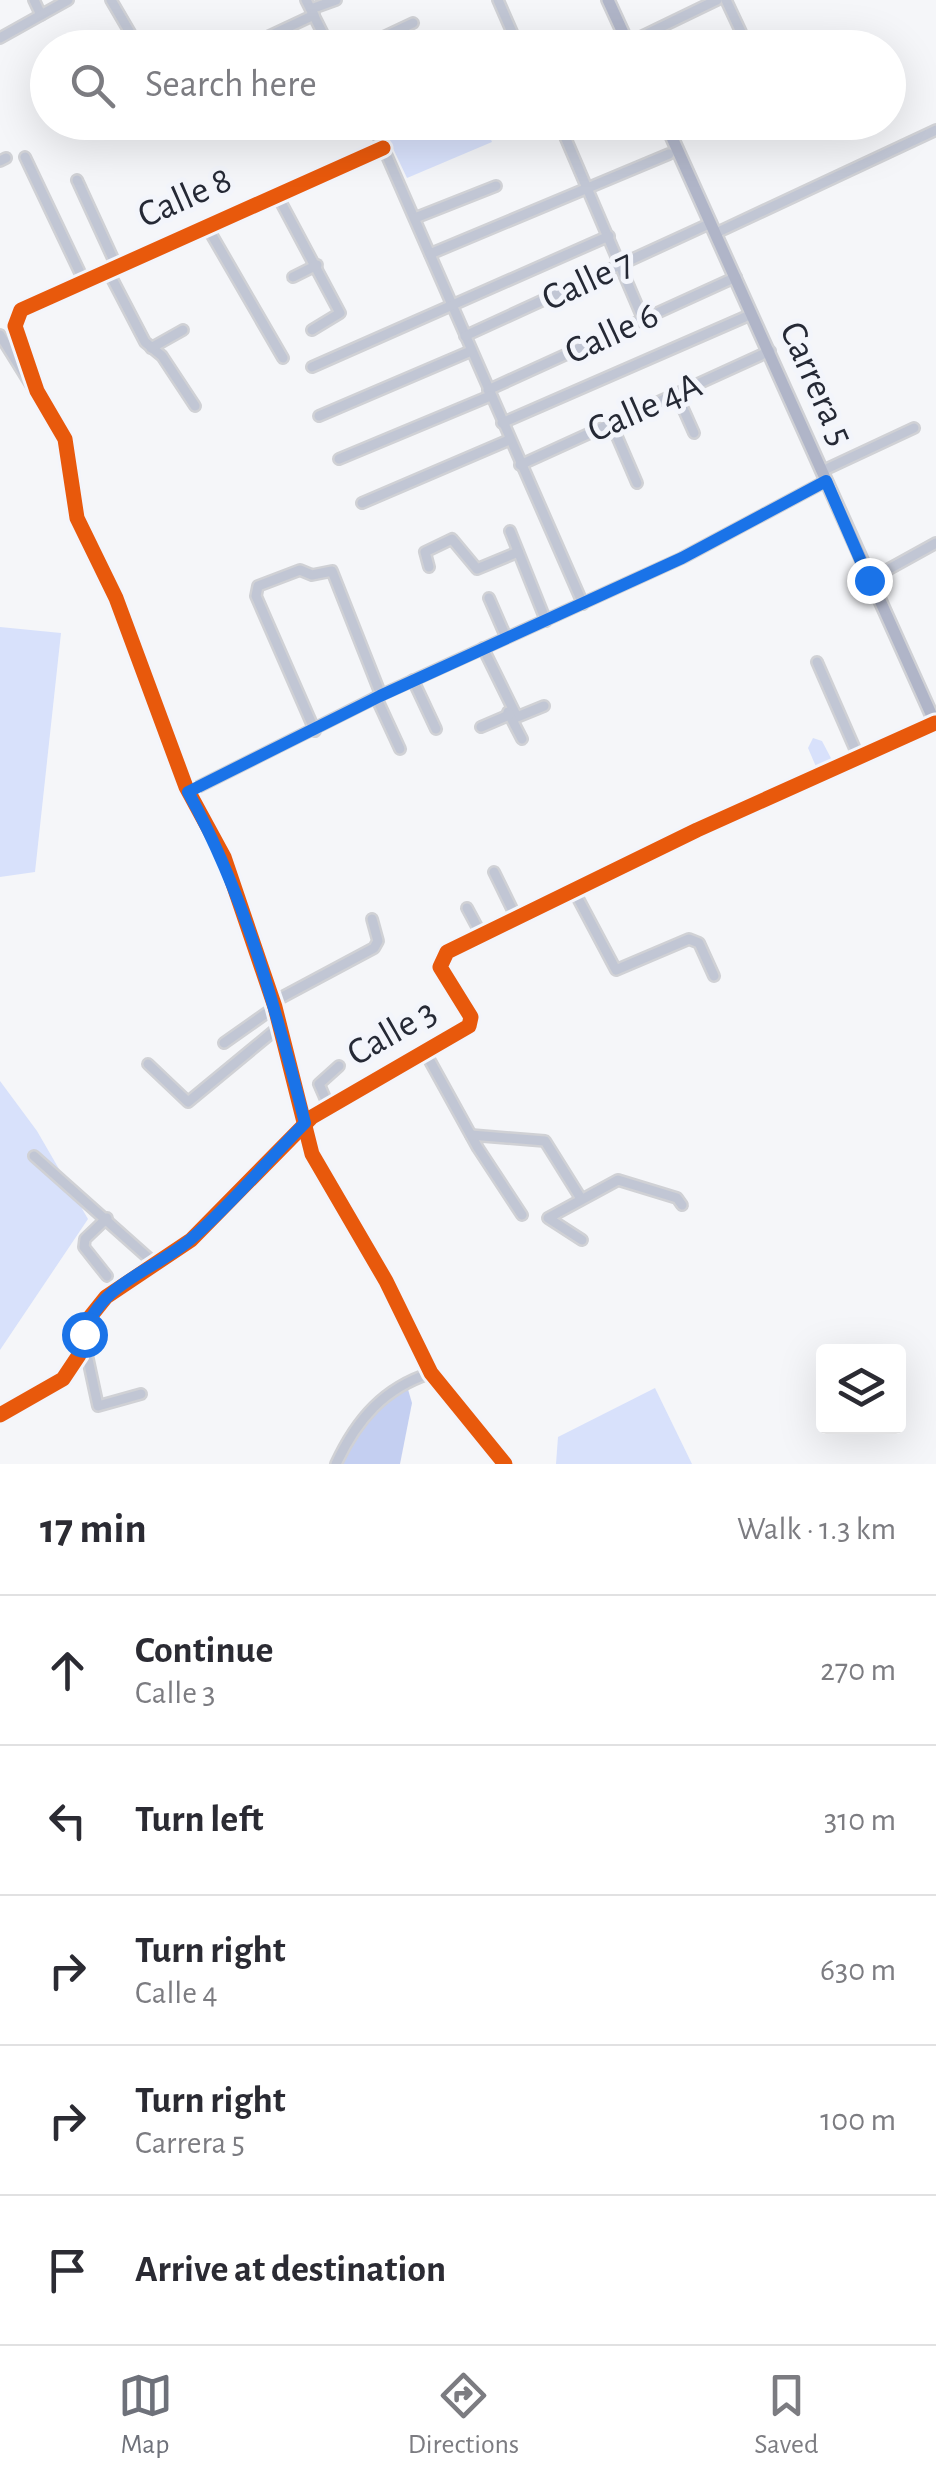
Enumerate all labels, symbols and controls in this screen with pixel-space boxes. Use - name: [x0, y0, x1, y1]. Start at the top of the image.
- search box: [30, 30, 906, 140]
- icon: search: [65, 58, 120, 113]
- text: Search here: [145, 66, 317, 104]
- street label: Calle 8: [133, 161, 237, 235]
- street label: Calle 7: [537, 244, 639, 318]
- street label: Calle 6: [560, 296, 664, 372]
- street label: Carrera 5: [772, 317, 860, 451]
- street label: Calle 4A: [582, 366, 708, 450]
- route end: [847, 558, 893, 604]
- street label: Calle 3: [341, 993, 443, 1073]
- route start: [62, 1312, 108, 1358]
- map controls: [816, 1344, 906, 1434]
- button: layers: [816, 1344, 906, 1434]
- text: 17 min: [40, 1508, 147, 1550]
- text: Walk · 1.3 km: [737, 1513, 896, 1545]
- text: Continue: [135, 1632, 273, 1670]
- icon: ahead: [40, 1643, 95, 1698]
- text: 270 m: [820, 1654, 896, 1686]
- text: Calle 3: [135, 1677, 215, 1709]
- icon: left: [40, 1793, 95, 1848]
- text: Turn left: [135, 1801, 263, 1839]
- text: 310 m: [824, 1804, 896, 1836]
- text: Turn right: [135, 1932, 285, 1970]
- icon: right: [40, 1943, 95, 1998]
- text: 630 m: [820, 1954, 896, 1986]
- text: Calle 4: [135, 1977, 218, 2009]
- text: Turn right: [135, 2082, 285, 2120]
- icon: right: [40, 2093, 95, 2148]
- text: 100 m: [820, 2104, 896, 2136]
- text: Carrera 5: [135, 2127, 245, 2159]
- icon: arrive: [40, 2243, 95, 2298]
- text: Arrive at destination: [135, 2251, 446, 2289]
- tab: Map: [118, 2368, 173, 2462]
- tab: Directions: [408, 2368, 519, 2462]
- tab: Saved: [754, 2368, 818, 2462]

